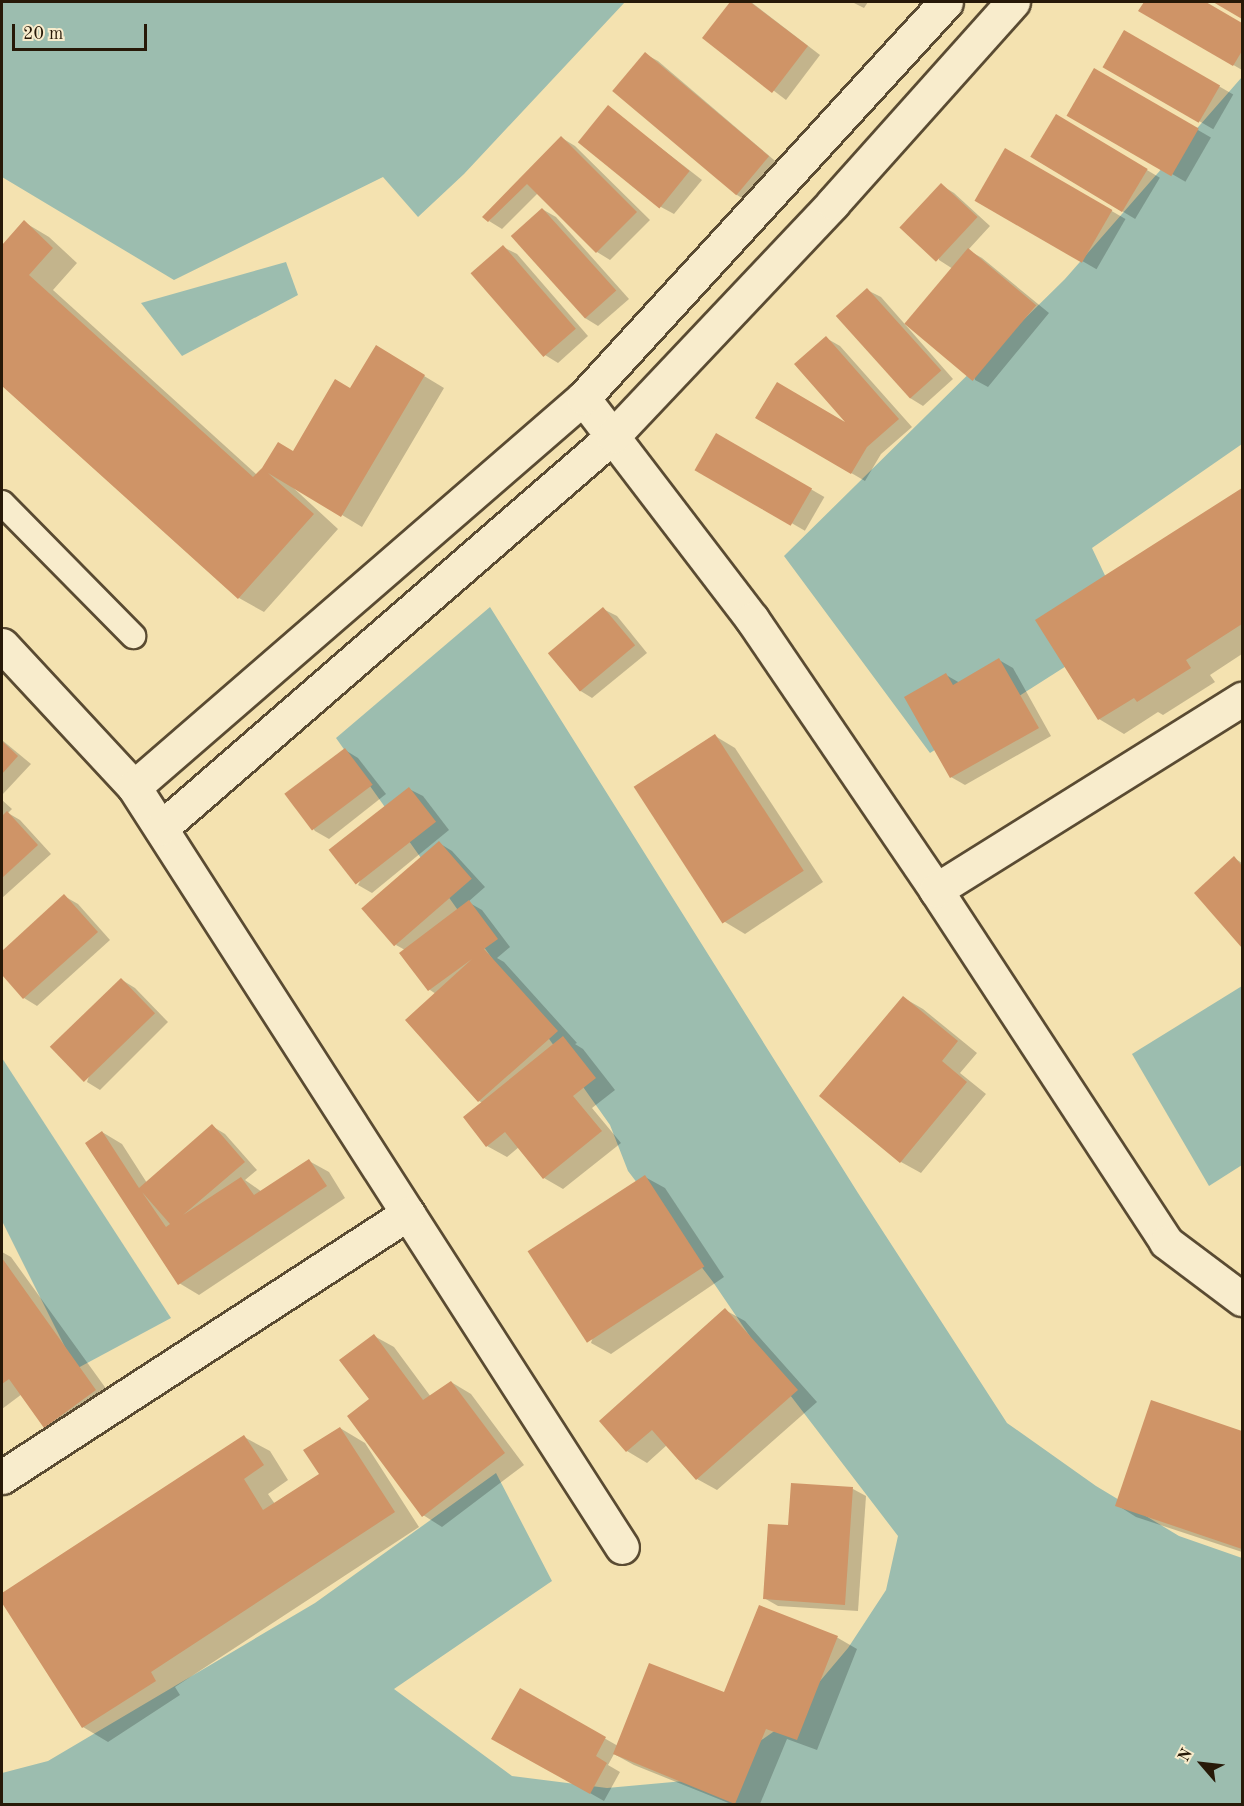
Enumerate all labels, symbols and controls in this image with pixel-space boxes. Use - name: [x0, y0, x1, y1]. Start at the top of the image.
- scale bar: [15, 12, 150, 50]
- text: 20 m: [23, 25, 63, 43]
- north arrow: [1172, 1734, 1232, 1794]
- text: N: [1176, 1746, 1196, 1765]

